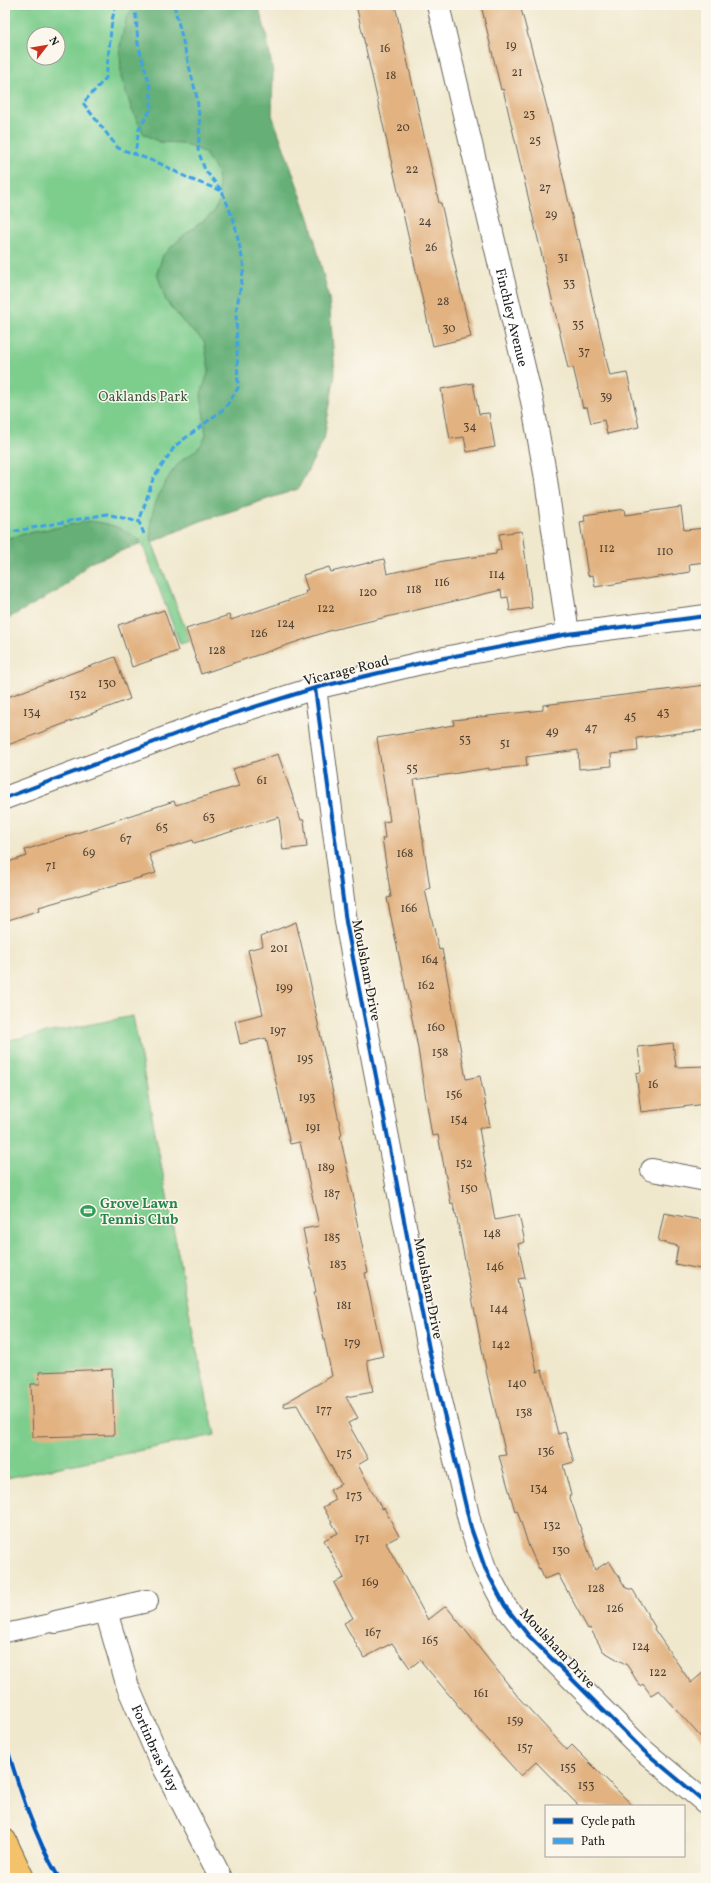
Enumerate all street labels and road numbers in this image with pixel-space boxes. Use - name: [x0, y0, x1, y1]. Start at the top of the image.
- street label: Finchley Avenue: [490, 266, 532, 369]
- street label: Vicarage Road: [302, 652, 391, 691]
- street label: Moulsham Drive: [346, 918, 385, 1023]
- street label: Moulsham Drive: [408, 1236, 447, 1341]
- street label: Moulsham Drive: [515, 1605, 599, 1693]
- street label: Fortinbras Way: [126, 1702, 183, 1796]

